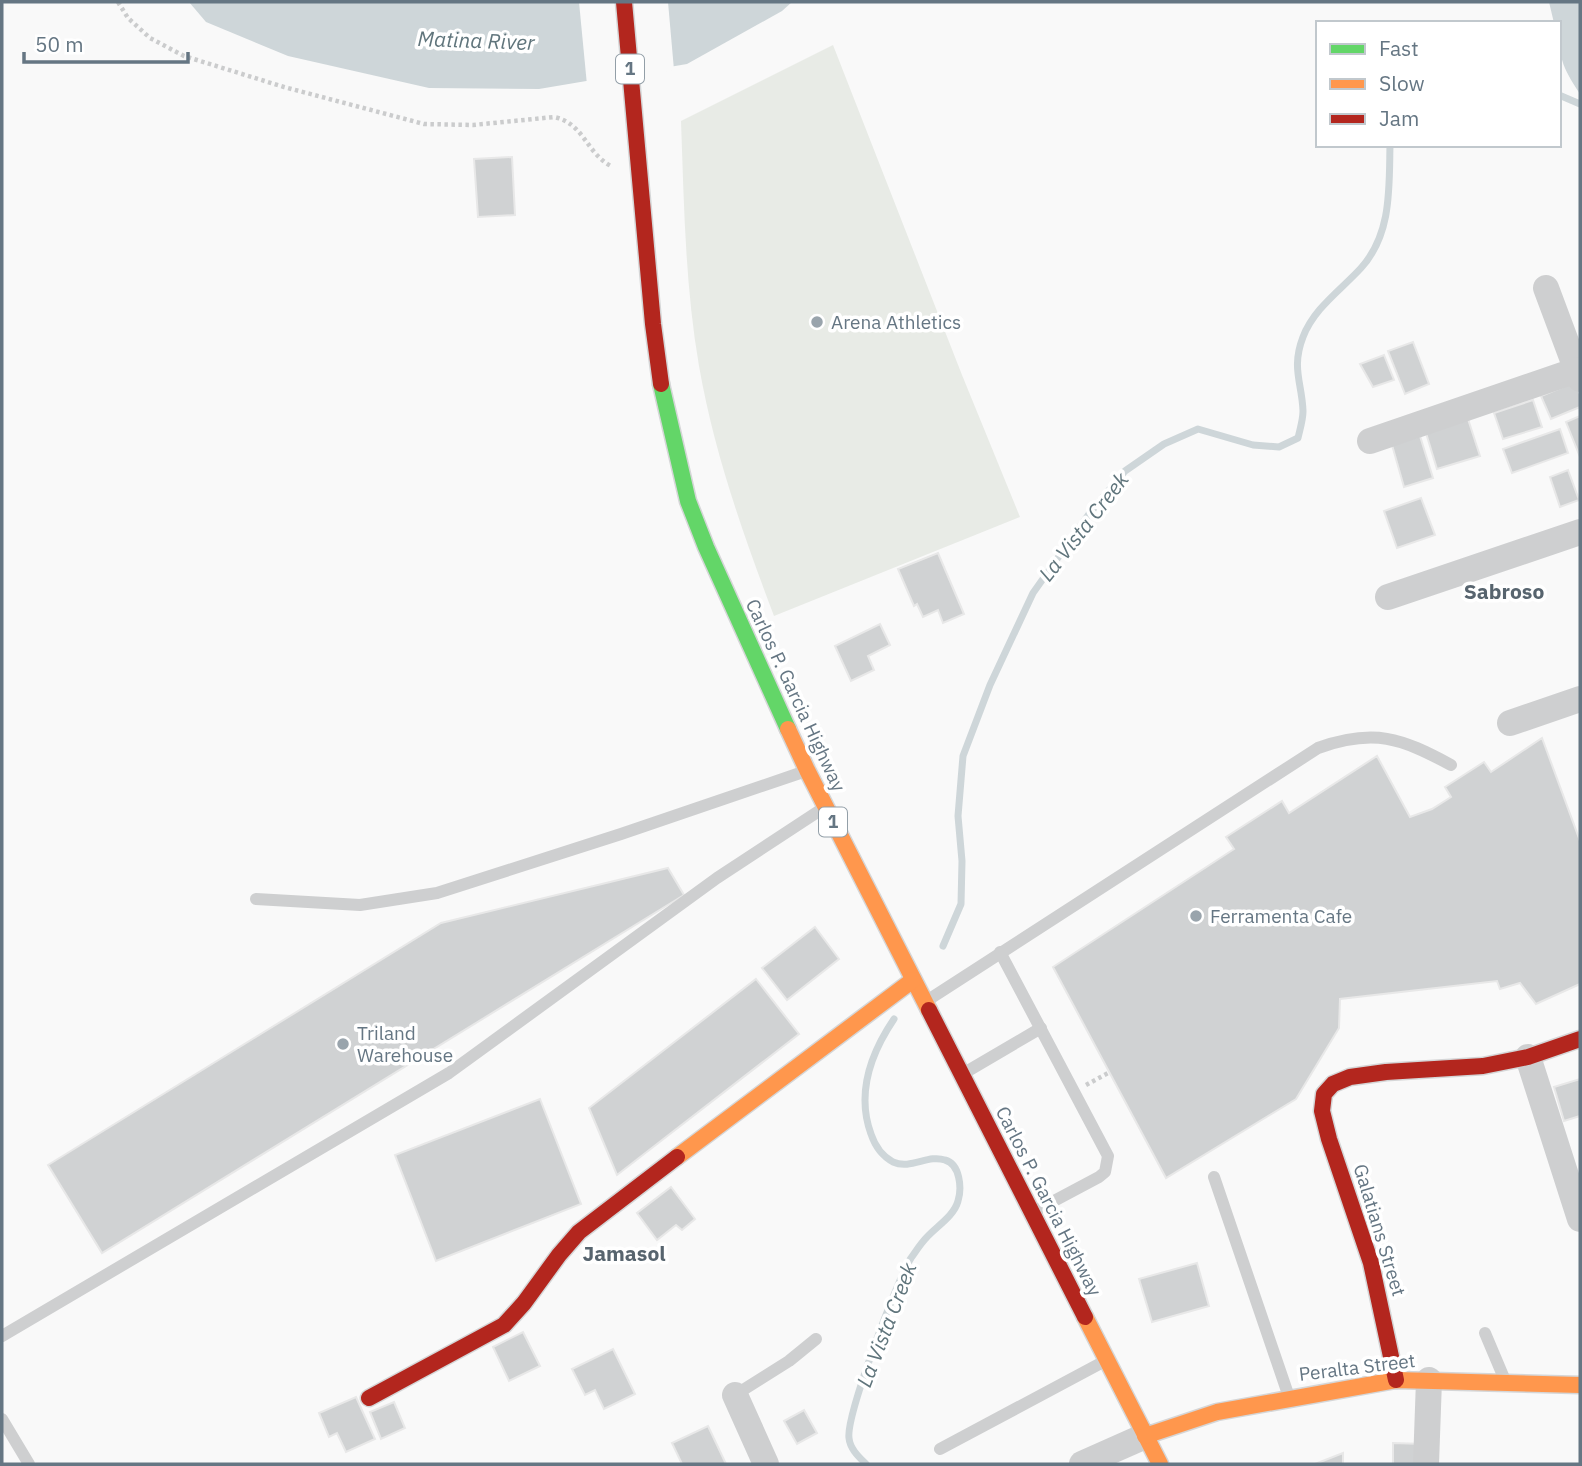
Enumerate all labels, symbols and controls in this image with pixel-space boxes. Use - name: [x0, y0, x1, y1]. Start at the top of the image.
- scale bar: [24, 21, 189, 65]
- legend: [1316, 21, 1561, 147]
- water label: Matina River: [417, 24, 536, 56]
- text: 50 m: [35, 30, 84, 58]
- text: Fast: [1379, 34, 1419, 62]
- road number: 1: [616, 55, 644, 84]
- text: Slow: [1379, 69, 1425, 97]
- text: Jam: [1379, 104, 1419, 132]
- place label: Arena Athletics: [831, 310, 961, 334]
- marker: Arena Athletics: [809, 314, 825, 330]
- water label: La Vista Creek: [1032, 465, 1135, 587]
- district label: Sabroso: [1464, 577, 1544, 605]
- street label: Carlos P. Garcia Highway: [741, 595, 851, 796]
- road number: 1: [819, 808, 847, 836]
- place label: Ferramenta Cafe: [1210, 904, 1352, 928]
- marker: Ferramenta Cafe: [1188, 908, 1204, 924]
- place label: Triland Warehouse: [357, 1021, 453, 1067]
- marker: Triland Warehouse: [335, 1036, 351, 1052]
- street label: Carlos P. Garcia Highway: [991, 1102, 1108, 1300]
- street label: Galatians Street: [1349, 1161, 1411, 1299]
- district label: Jamasol: [582, 1239, 666, 1267]
- water label: La Vista Creek: [850, 1257, 923, 1391]
- street label: Peralta Street: [1297, 1348, 1417, 1386]

